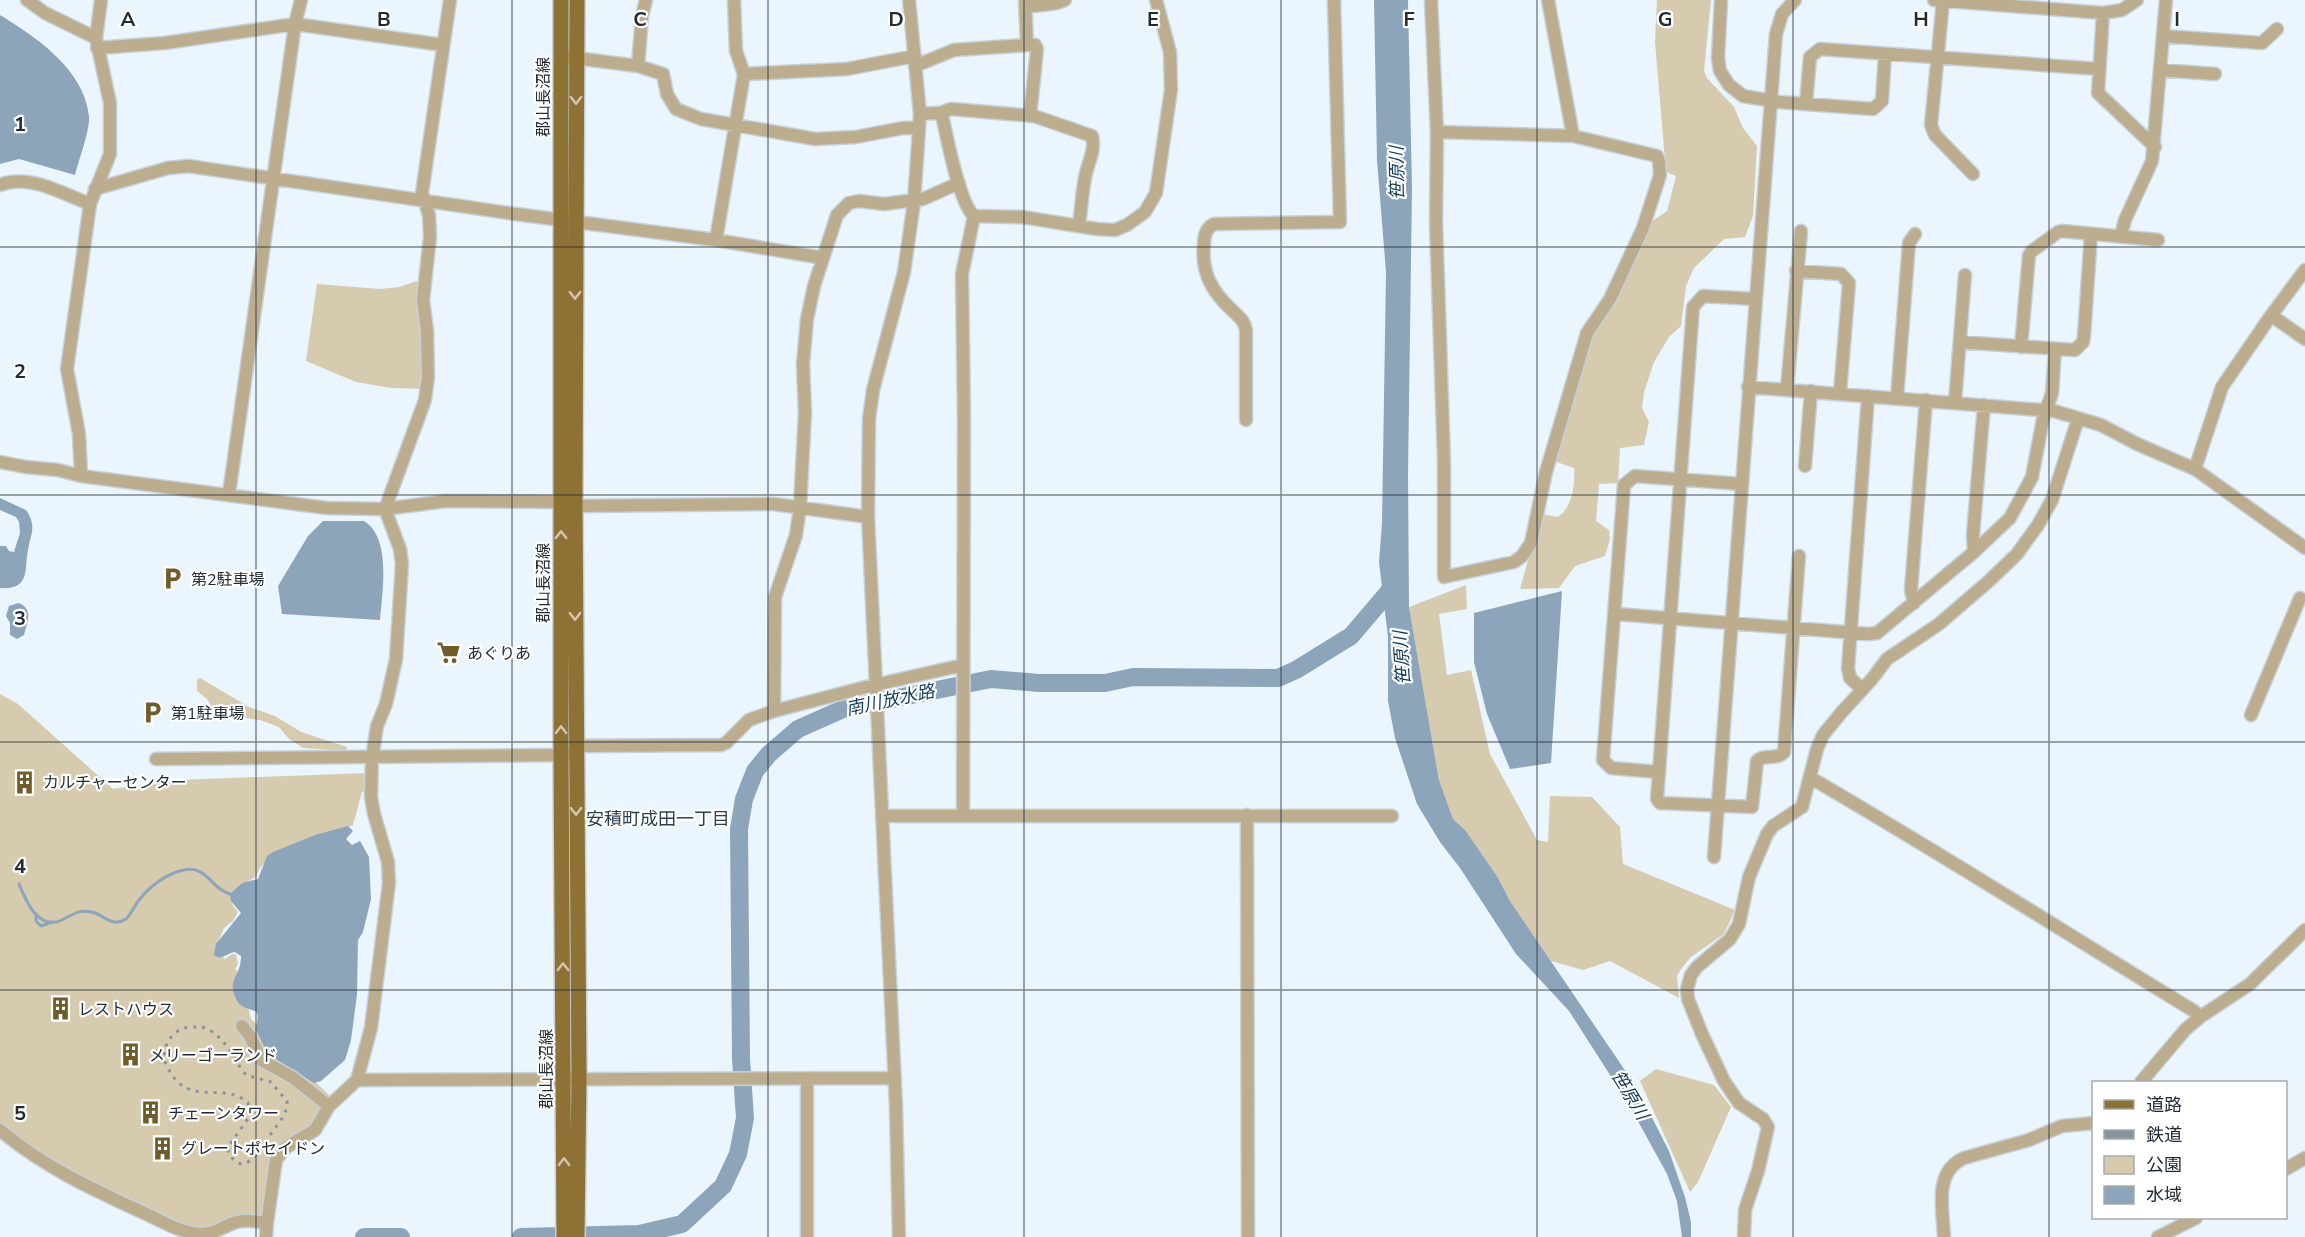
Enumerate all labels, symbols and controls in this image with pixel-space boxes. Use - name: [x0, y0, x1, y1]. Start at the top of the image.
- text: A: [121, 6, 136, 33]
- text: B: [377, 6, 391, 33]
- text: C: [633, 6, 647, 33]
- text: D: [888, 6, 904, 33]
- text: E: [1147, 6, 1159, 33]
- text: F: [1403, 6, 1415, 33]
- text: G: [1658, 6, 1672, 33]
- text: H: [1913, 6, 1929, 33]
- text: I: [2174, 6, 2180, 33]
- street label: 郡山長沼線: [533, 57, 555, 137]
- one-way arrow: [570, 96, 582, 105]
- text: 1: [14, 111, 26, 138]
- water label: 笹原川: [1384, 144, 1409, 200]
- one-way arrow: [569, 291, 581, 300]
- text: 2: [14, 358, 26, 385]
- one-way arrow: [555, 530, 567, 539]
- street label: 郡山長沼線: [533, 543, 555, 623]
- parking icon: 第2駐車場: [160, 566, 186, 592]
- place label: 第2駐車場: [191, 569, 265, 591]
- text: 3: [14, 605, 26, 632]
- one-way arrow: [569, 612, 581, 621]
- water label: 笹原川: [1388, 628, 1416, 686]
- supermarket icon: あぐりあ: [436, 640, 462, 666]
- place label: あぐりあ: [467, 643, 531, 665]
- water label: 南川放水路: [843, 678, 938, 721]
- parking icon: 第1駐車場: [140, 700, 166, 726]
- place label: 第1駐車場: [171, 703, 245, 725]
- one-way arrow: [555, 725, 567, 734]
- building icon: カルチャーセンター: [12, 769, 38, 795]
- place label: カルチャーセンター: [43, 772, 187, 794]
- one-way arrow: [570, 807, 582, 816]
- district label: 安積町成田一丁目: [586, 807, 730, 831]
- text: 4: [14, 853, 26, 880]
- one-way arrow: [557, 962, 569, 971]
- building icon: レストハウス: [47, 996, 73, 1022]
- place label: レストハウス: [78, 999, 174, 1021]
- street label: 郡山長沼線: [536, 1029, 558, 1109]
- building icon: メリーゴーランド: [118, 1042, 144, 1068]
- place label: メリーゴーランド: [149, 1045, 277, 1067]
- water label: 笹原川: [1606, 1066, 1655, 1126]
- legend: [2092, 1081, 2287, 1219]
- text: 道路: [2146, 1093, 2182, 1117]
- text: 5: [14, 1100, 26, 1127]
- building icon: チェーンタワー: [137, 1100, 163, 1126]
- place label: チェーンタワー: [168, 1103, 279, 1125]
- text: 鉄道: [2146, 1123, 2182, 1147]
- building icon: グレートポセイドン: [150, 1135, 176, 1161]
- place label: グレートポセイドン: [181, 1138, 325, 1160]
- text: 公園: [2146, 1153, 2182, 1177]
- one-way arrow: [558, 1157, 571, 1166]
- text: 水域: [2146, 1183, 2182, 1207]

